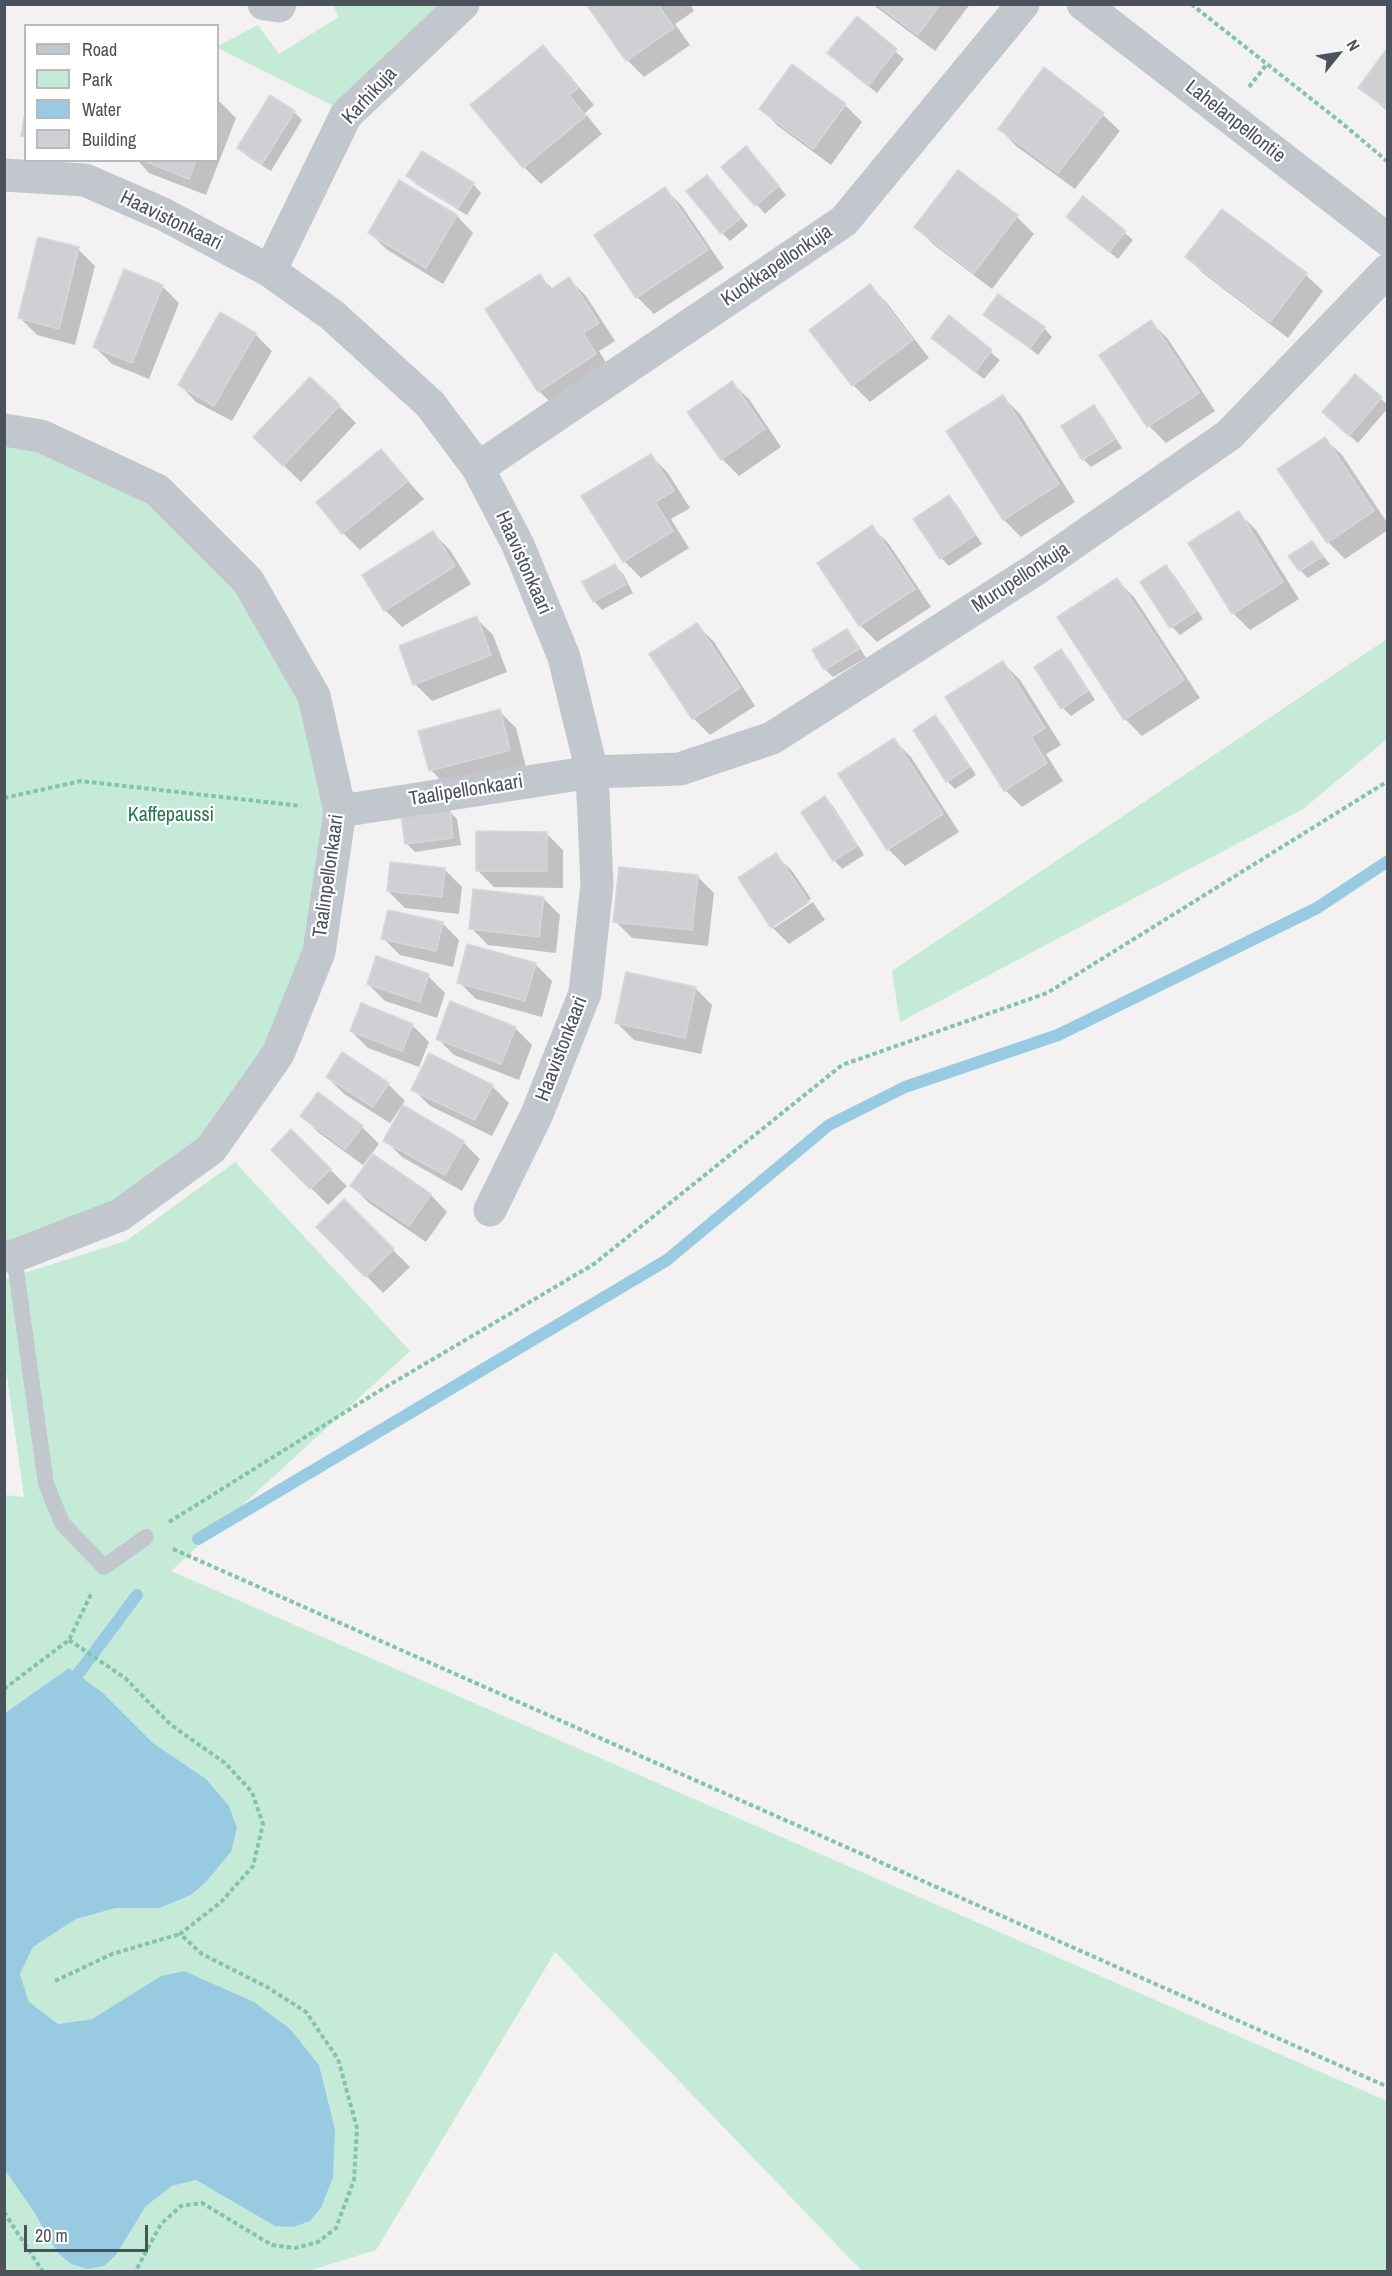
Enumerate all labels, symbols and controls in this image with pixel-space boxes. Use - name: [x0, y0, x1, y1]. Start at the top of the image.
- legend: [24, 24, 219, 162]
- north arrow: [1308, 24, 1368, 84]
- text: N: [1342, 35, 1365, 55]
- text: Road: [82, 37, 117, 62]
- street label: Karhikuja: [338, 62, 402, 130]
- text: Park: [82, 67, 112, 92]
- street label: Lahelanpellontie: [1180, 75, 1290, 169]
- text: Water: [82, 97, 121, 122]
- text: Building: [82, 127, 136, 152]
- street label: Haavistonkaari: [116, 186, 226, 256]
- street label: Kuokkapellonkuja: [717, 220, 837, 312]
- street label: Haavistonkaari: [490, 508, 556, 618]
- street label: Murupellonkuja: [968, 538, 1074, 618]
- street label: Taalipellonkaari: [407, 770, 525, 812]
- park label: Kaffepaussi: [128, 804, 214, 828]
- street label: Taalinpellonkaari: [308, 813, 350, 939]
- street label: Haavistonkaari: [531, 993, 593, 1105]
- scale bar: [27, 2213, 152, 2251]
- text: 20 m: [35, 2223, 68, 2248]

